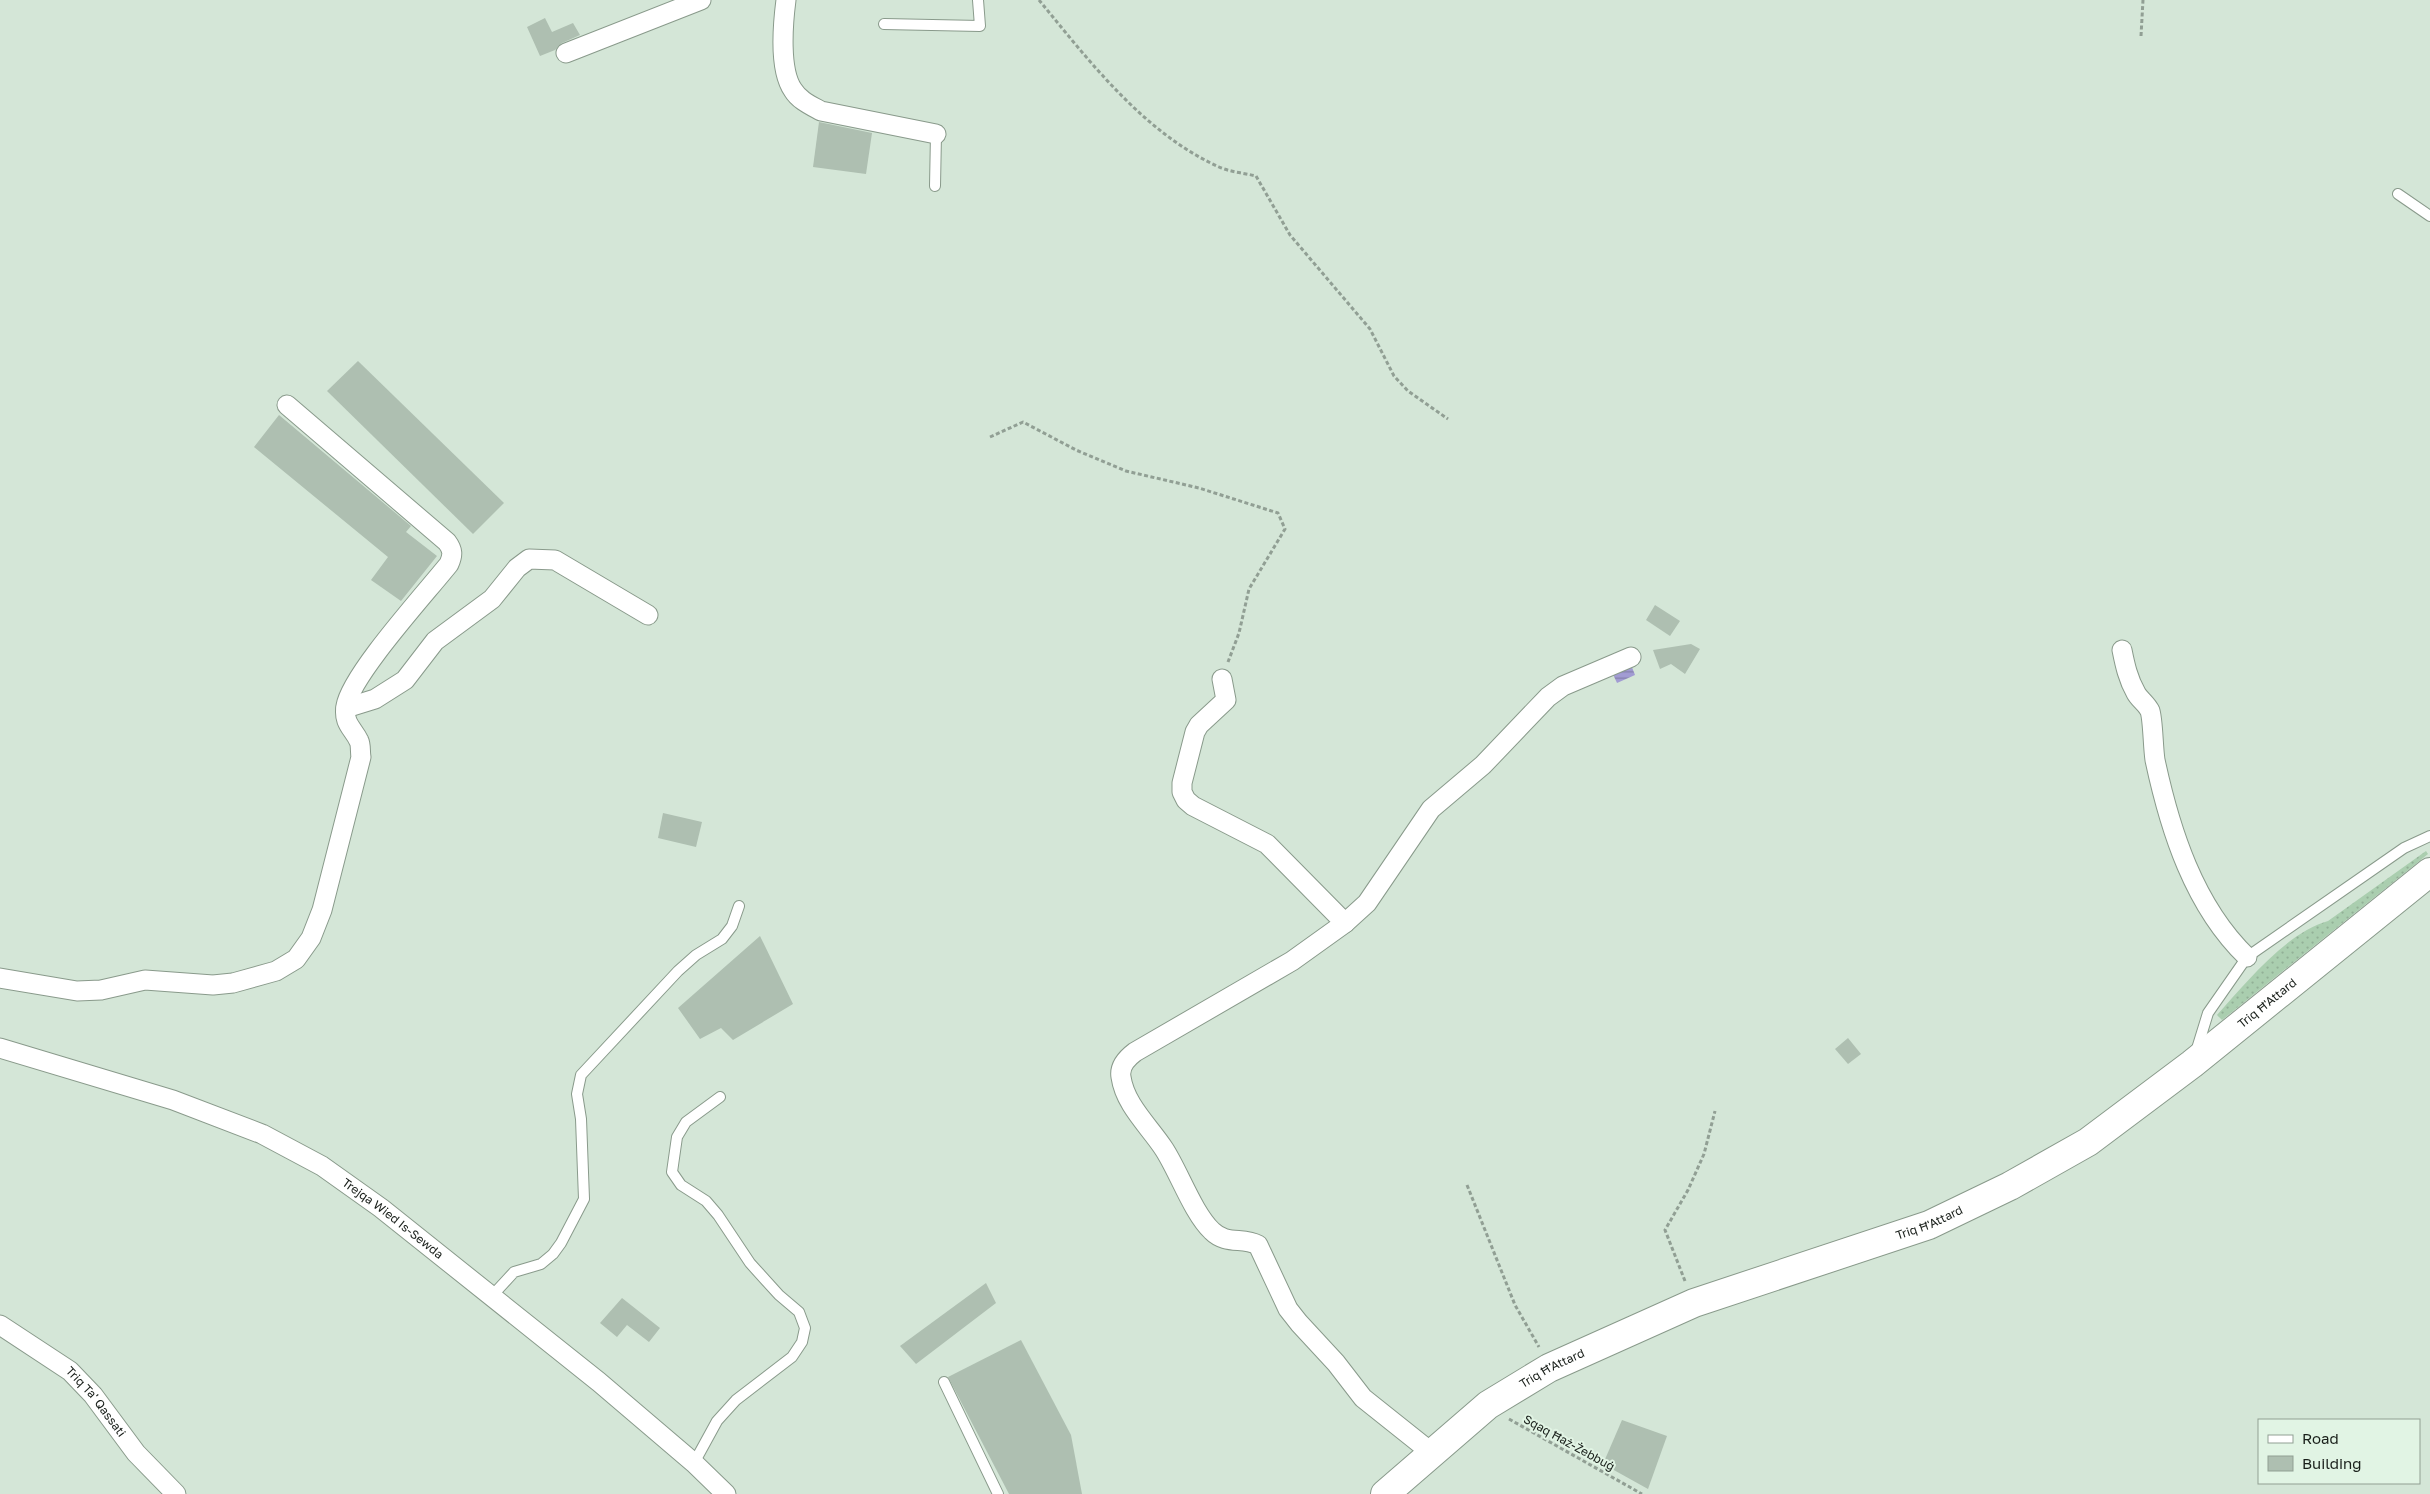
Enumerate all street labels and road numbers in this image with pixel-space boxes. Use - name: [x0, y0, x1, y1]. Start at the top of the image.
- street label: Triq Ħ'Attard: [2234, 975, 2299, 1031]
- street label: Trejqa Wied Is-Sewda: [339, 1175, 446, 1262]
- street label: Triq Ħ'Attard: [1894, 1202, 1965, 1243]
- street label: Triq Ħ'Attard: [1517, 1345, 1587, 1391]
- street label: Triq Ta' Qassati: [63, 1363, 129, 1440]
- street label: Sqaq Ħaż-Żebbuġ: [1521, 1411, 1617, 1474]

